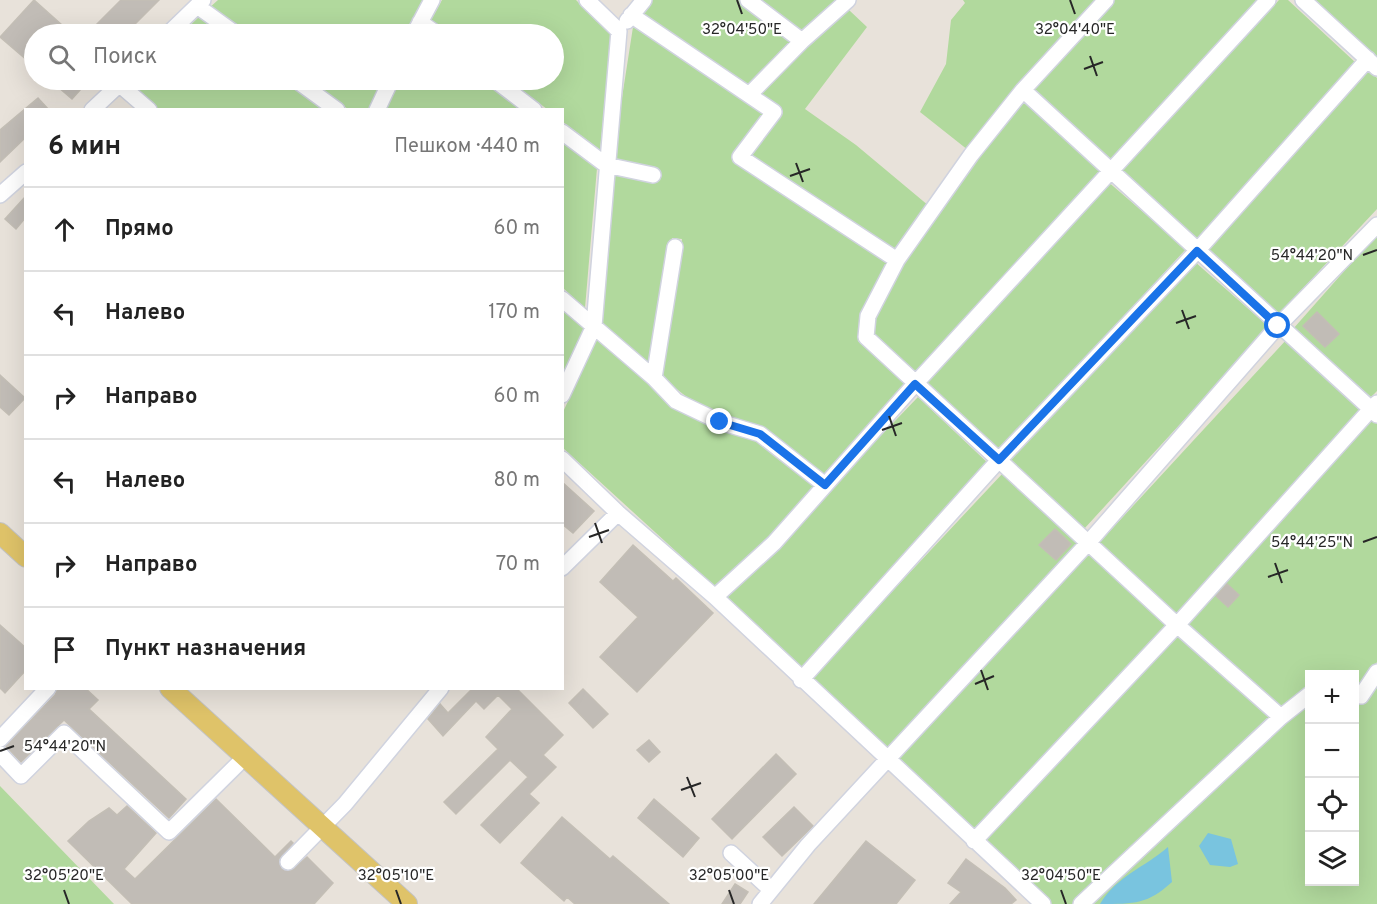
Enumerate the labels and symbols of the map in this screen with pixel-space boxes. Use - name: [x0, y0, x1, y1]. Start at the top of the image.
- text: 32°04'50"E: [702, 21, 782, 40]
- text: 32°04'40"E: [1035, 21, 1115, 40]
- text: 54°44'20"N: [1271, 247, 1353, 266]
- route start: [1264, 312, 1290, 338]
- route end: [706, 408, 732, 434]
- text: 54°44'25"N: [1271, 534, 1353, 553]
- text: 54°44'20"N: [24, 738, 106, 757]
- text: 32°05'20"E: [24, 867, 104, 886]
- text: 32°05'10"E: [358, 867, 434, 886]
- text: 32°05'00"E: [689, 867, 769, 886]
- text: 32°04'50"E: [1021, 867, 1101, 886]

